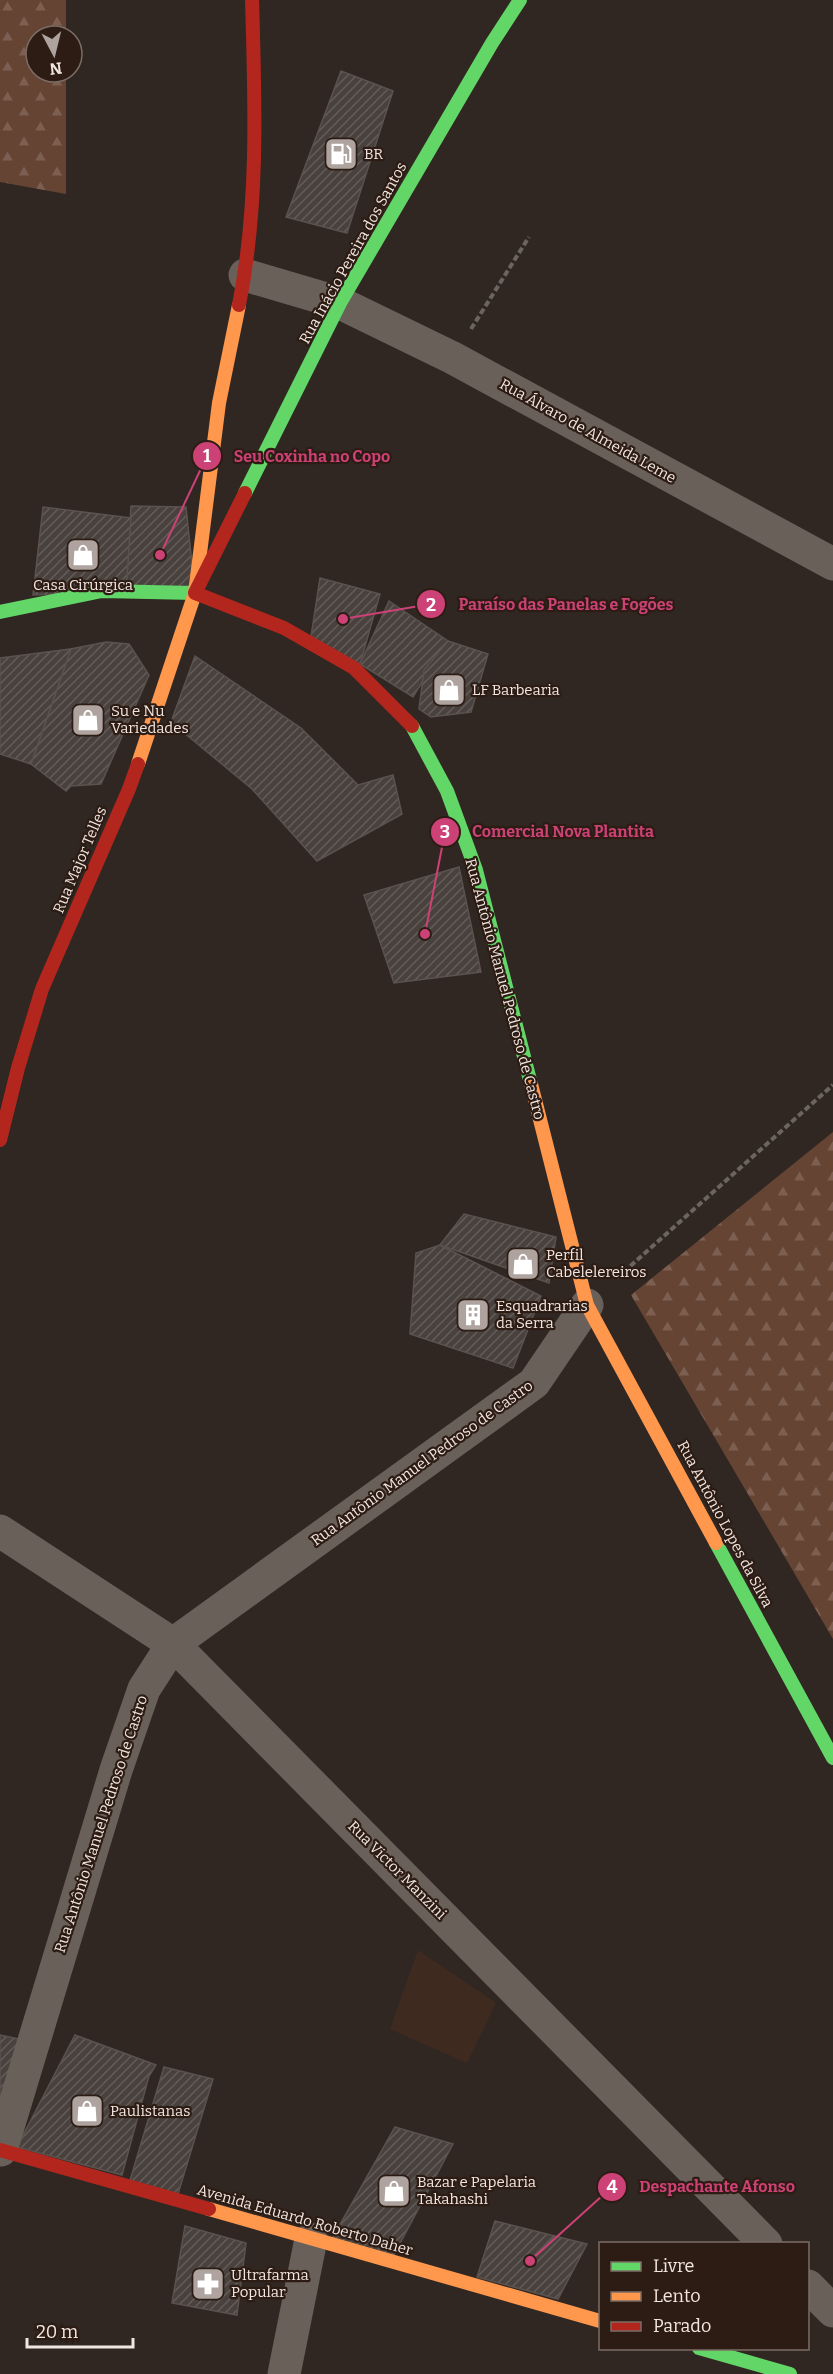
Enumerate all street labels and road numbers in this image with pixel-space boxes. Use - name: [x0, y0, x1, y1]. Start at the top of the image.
- street label: Rua Inácio Pereira dos Santos: [295, 159, 411, 347]
- street label: Rua Álvaro de Almeida Leme: [497, 375, 679, 487]
- street label: Rua Major Telles: [49, 804, 111, 916]
- street label: Rua Antônio Manuel Pedroso de Castro: [461, 856, 549, 1122]
- street label: Rua Antônio Manuel Pedroso de Castro: [308, 1376, 536, 1550]
- street label: Rua Antônio Lopes da Silva: [673, 1438, 777, 1610]
- street label: Rua Antônio Manuel Pedroso de Castro: [51, 1693, 151, 1955]
- street label: Rua Victor Manzini: [344, 1817, 450, 1923]
- street label: Avenida Eduardo Roberto Daher: [195, 2181, 415, 2260]

